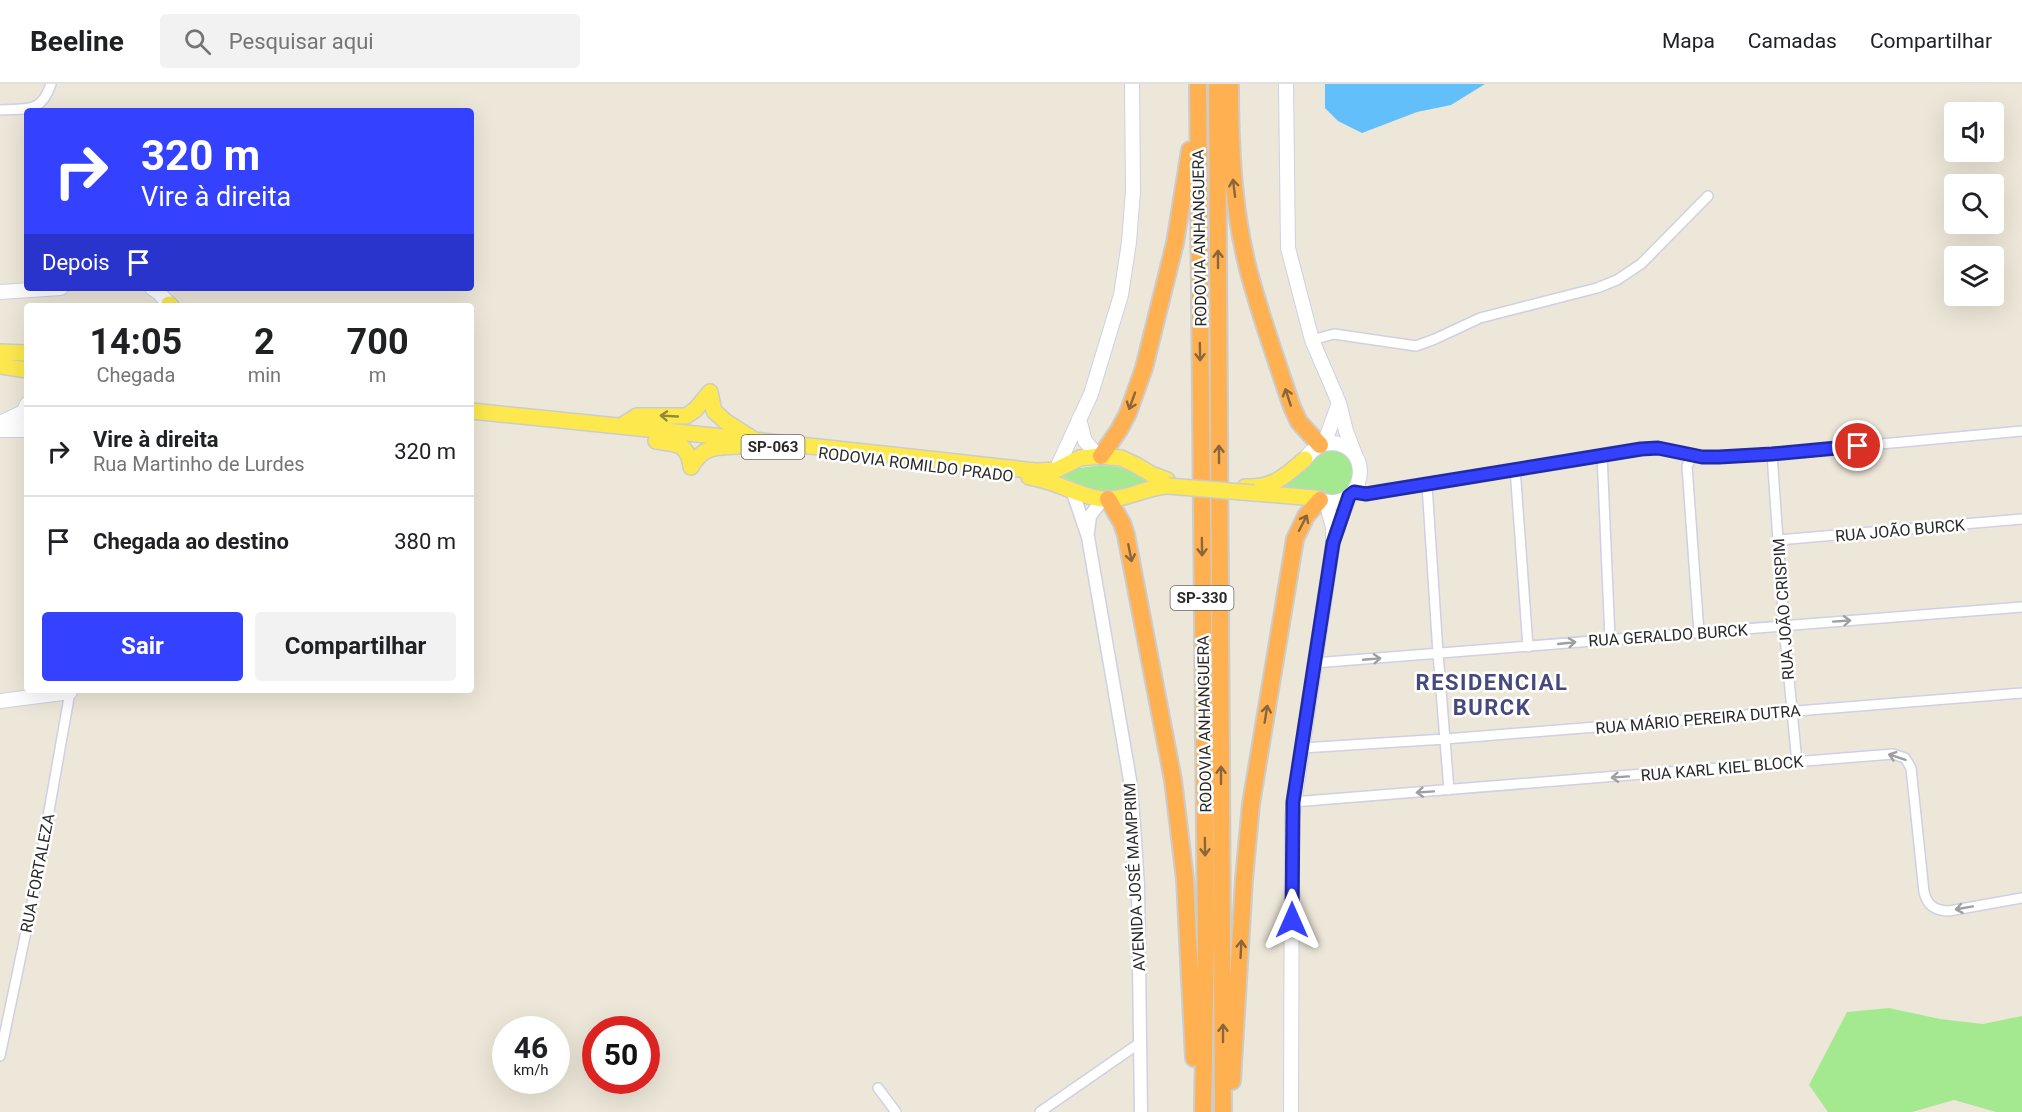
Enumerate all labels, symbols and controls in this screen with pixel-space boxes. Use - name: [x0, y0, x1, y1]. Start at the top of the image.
- search box: [160, 14, 580, 68]
- text: Beeline: [30, 25, 124, 58]
- icon: search: [181, 25, 214, 58]
- text: Pesquisar aqui: [229, 29, 374, 54]
- text: Mapa: [1662, 29, 1715, 53]
- text: Camadas: [1748, 29, 1837, 53]
- text: Compartilhar: [1870, 29, 1992, 53]
- map controls: [1944, 102, 2004, 306]
- button: sound: [1944, 102, 2004, 162]
- text: 320 m: [141, 131, 260, 180]
- icon: right: [42, 132, 120, 210]
- street label: RODOVIA ANHANGUERA: [1188, 149, 1211, 327]
- button: search: [1944, 174, 2004, 234]
- one-way arrow: [1229, 179, 1240, 199]
- text: Vire à direita: [141, 181, 291, 213]
- icon: arrive: [122, 246, 155, 279]
- button: layers: [1944, 246, 2004, 306]
- one-way arrow: [1212, 249, 1224, 269]
- text: Depois: [42, 250, 110, 275]
- text: 14:05: [89, 321, 182, 363]
- text: 2: [254, 321, 275, 363]
- text: 700: [347, 321, 409, 363]
- one-way arrow: [1194, 342, 1206, 362]
- text: Chegada: [96, 363, 175, 387]
- text: min: [248, 363, 281, 387]
- text: m: [369, 363, 386, 387]
- one-way arrow: [1282, 388, 1293, 407]
- one-way arrow: [1126, 391, 1137, 410]
- one-way arrow: [660, 411, 679, 422]
- pin: [1832, 420, 1883, 471]
- text: Vire à direita: [93, 427, 219, 452]
- icon: arrive: [1841, 429, 1874, 462]
- icon: right: [42, 435, 75, 468]
- road number: SP-063: [742, 435, 804, 459]
- text: 320 m: [394, 439, 456, 464]
- street label: RODOVIA ROMILDO PRADO: [817, 443, 1015, 486]
- one-way arrow: [1214, 444, 1225, 464]
- text: Rua Martinho de Lurdes: [93, 452, 305, 476]
- one-way arrow: [1298, 514, 1310, 532]
- street label: RUA JOÃO BURCK: [1834, 514, 1967, 546]
- icon: arrive: [42, 525, 75, 558]
- text: Chegada ao destino: [93, 529, 289, 554]
- text: 380 m: [394, 529, 456, 554]
- one-way arrow: [1196, 537, 1208, 557]
- street label: RUA JOÃO CRISPIM: [1768, 537, 1798, 681]
- one-way arrow: [1125, 542, 1136, 562]
- road number: SP-330: [1170, 586, 1234, 610]
- button: Sair: [42, 612, 243, 681]
- button: Compartilhar: [255, 612, 456, 681]
- one-way arrow: [1832, 615, 1852, 626]
- street label: RUA GERALDO BURCK: [1588, 620, 1749, 651]
- street label: RODOVIA ANHANGUERA: [1193, 635, 1216, 813]
- one-way arrow: [1556, 637, 1576, 648]
- one-way arrow: [1362, 653, 1382, 664]
- district label: RESIDENCIAL BURCK: [1416, 670, 1568, 720]
- street label: RUA MÁRIO PEREIRA DUTRA: [1595, 701, 1802, 738]
- one-way arrow: [1261, 704, 1272, 724]
- one-way arrow: [1888, 751, 1907, 762]
- street label: RUA KARL KIEL BLOCK: [1640, 752, 1805, 785]
- one-way arrow: [1215, 765, 1227, 785]
- one-way arrow: [1610, 771, 1630, 782]
- street label: AVENIDA JOSÉ MAMPRIM: [1120, 782, 1149, 972]
- one-way arrow: [1416, 787, 1436, 798]
- street label: RUA FORTALEZA: [17, 811, 58, 934]
- one-way arrow: [1199, 837, 1211, 857]
- position arrow: [1260, 888, 1324, 952]
- one-way arrow: [1955, 903, 1975, 914]
- one-way arrow: [1235, 939, 1246, 959]
- speed limit sign: 50: [582, 1016, 660, 1094]
- one-way arrow: [1217, 1023, 1228, 1043]
- text: 46: [514, 1030, 548, 1065]
- text: km/h: [513, 1061, 549, 1079]

